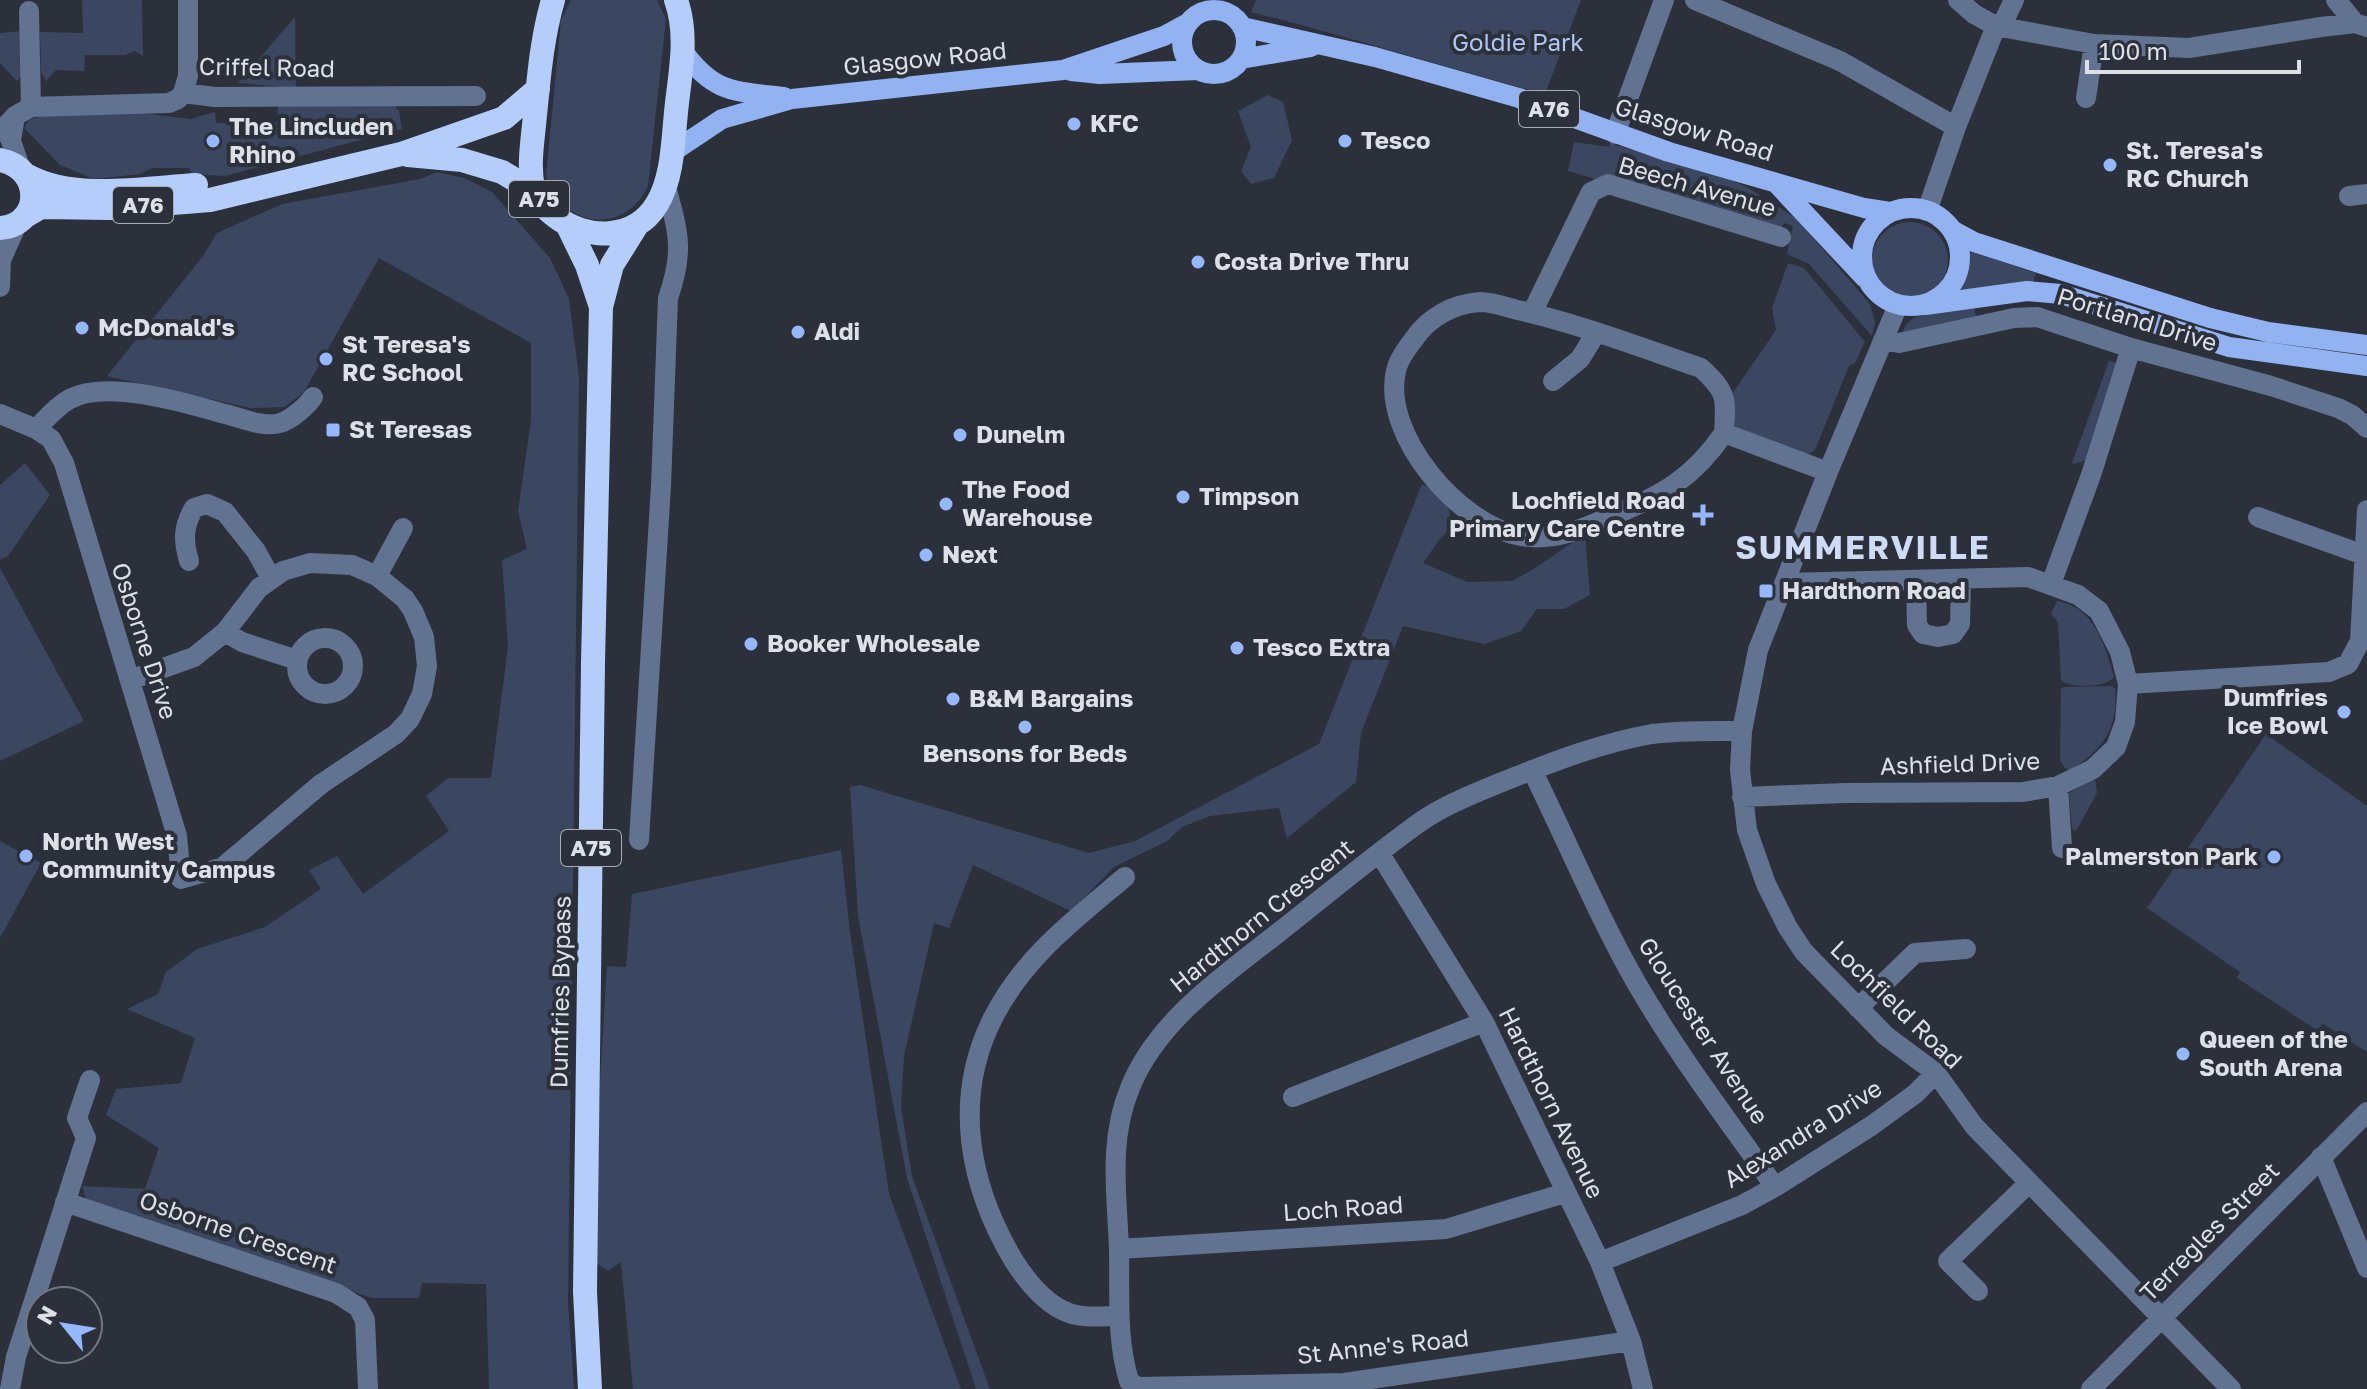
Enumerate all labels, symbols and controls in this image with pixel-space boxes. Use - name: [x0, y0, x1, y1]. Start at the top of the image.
- scale bar: [2087, 24, 2299, 74]
- park label: Goldie Park: [1452, 27, 1584, 56]
- street label: Glasgow Road: [842, 35, 1008, 81]
- text: 100 m: [2099, 36, 2168, 65]
- street label: Criffel Road: [199, 51, 335, 82]
- road number: A76: [1519, 91, 1579, 127]
- street label: Glasgow Road: [1612, 91, 1777, 166]
- place label: KFC: [1090, 108, 1139, 137]
- place label: The Lincluden Rhino: [229, 111, 394, 168]
- marker: KFC: [1065, 115, 1083, 133]
- place label: Tesco: [1361, 125, 1430, 154]
- marker: The Lincluden Rhino: [204, 132, 222, 150]
- marker: Tesco: [1336, 132, 1354, 150]
- place label: St. Teresa's RC Church: [2126, 135, 2263, 192]
- street label: Beech Avenue: [1615, 149, 1780, 222]
- marker: St. Teresa's RC Church: [2101, 156, 2119, 174]
- road number: A75: [509, 181, 569, 217]
- road number: A76: [113, 187, 173, 223]
- place label: Costa Drive Thru: [1214, 246, 1409, 275]
- marker: Costa Drive Thru: [1189, 253, 1207, 271]
- street label: Portland Drive: [2054, 280, 2221, 357]
- place label: McDonald's: [98, 312, 235, 341]
- place label: Aldi: [814, 316, 860, 345]
- marker: McDonald's: [73, 319, 91, 337]
- marker: Aldi: [789, 323, 807, 341]
- place label: St Teresa's RC School: [342, 329, 471, 386]
- marker: St Teresa's RC School: [317, 350, 335, 368]
- place label: St Teresas: [349, 414, 472, 443]
- place label: Dunelm: [976, 419, 1065, 448]
- marker: St Teresas: [324, 421, 342, 439]
- marker: Dunelm: [951, 426, 969, 444]
- place label: The Food Warehouse: [962, 474, 1093, 531]
- place label: Timpson: [1199, 481, 1299, 510]
- place label: Lochfield Road Primary Care Centre: [1449, 485, 1685, 542]
- marker: Timpson: [1174, 488, 1192, 506]
- marker: The Food Warehouse: [937, 495, 955, 513]
- marker: Lochfield Road Primary Care Centre: [1692, 504, 1714, 526]
- district label: SUMMERVILLE: [1735, 528, 1991, 566]
- place label: Next: [942, 539, 998, 568]
- marker: Next: [917, 546, 935, 564]
- street label: Osborne Drive: [106, 558, 184, 723]
- place label: Hardthorn Road: [1782, 575, 1966, 604]
- marker: Hardthorn Road: [1757, 582, 1775, 600]
- place label: Booker Wholesale: [767, 628, 980, 657]
- place label: Tesco Extra: [1253, 632, 1390, 661]
- marker: Booker Wholesale: [742, 635, 760, 653]
- marker: Tesco Extra: [1228, 639, 1246, 657]
- place label: Dumfries Ice Bowl: [2223, 682, 2328, 739]
- place label: B&M Bargains: [969, 683, 1133, 712]
- marker: B&M Bargains: [944, 690, 962, 708]
- marker: Dumfries Ice Bowl: [2335, 703, 2353, 721]
- marker: Bensons for Beds: [1016, 718, 1034, 736]
- place label: Bensons for Beds: [922, 738, 1128, 767]
- street label: Ashfield Drive: [1879, 745, 2041, 780]
- place label: North West Community Campus: [42, 826, 276, 883]
- road number: A75: [561, 830, 621, 866]
- street label: Hardthorn Crescent: [1163, 832, 1359, 998]
- place label: Palmerston Park: [2065, 841, 2258, 870]
- marker: North West Community Campus: [17, 847, 35, 865]
- marker: Palmerston Park: [2265, 848, 2283, 866]
- street label: Dumfries Bypass: [543, 895, 576, 1089]
- street label: Gloucester Avenue: [1633, 931, 1775, 1129]
- street label: Lochfield Road: [1825, 934, 1969, 1074]
- street label: Hardthorn Avenue: [1493, 1002, 1611, 1203]
- place label: Queen of the South Arena: [2199, 1024, 2348, 1081]
- marker: Queen of the South Arena: [2174, 1045, 2192, 1063]
- street label: Alexandra Drive: [1718, 1073, 1886, 1193]
- street label: Terregles Street: [2133, 1155, 2285, 1307]
- street label: Osborne Crescent: [136, 1184, 341, 1279]
- street label: Loch Road: [1282, 1189, 1404, 1226]
- north arrow: [24, 1285, 104, 1365]
- text: N: [30, 1301, 62, 1329]
- street label: St Anne's Road: [1296, 1322, 1470, 1369]

